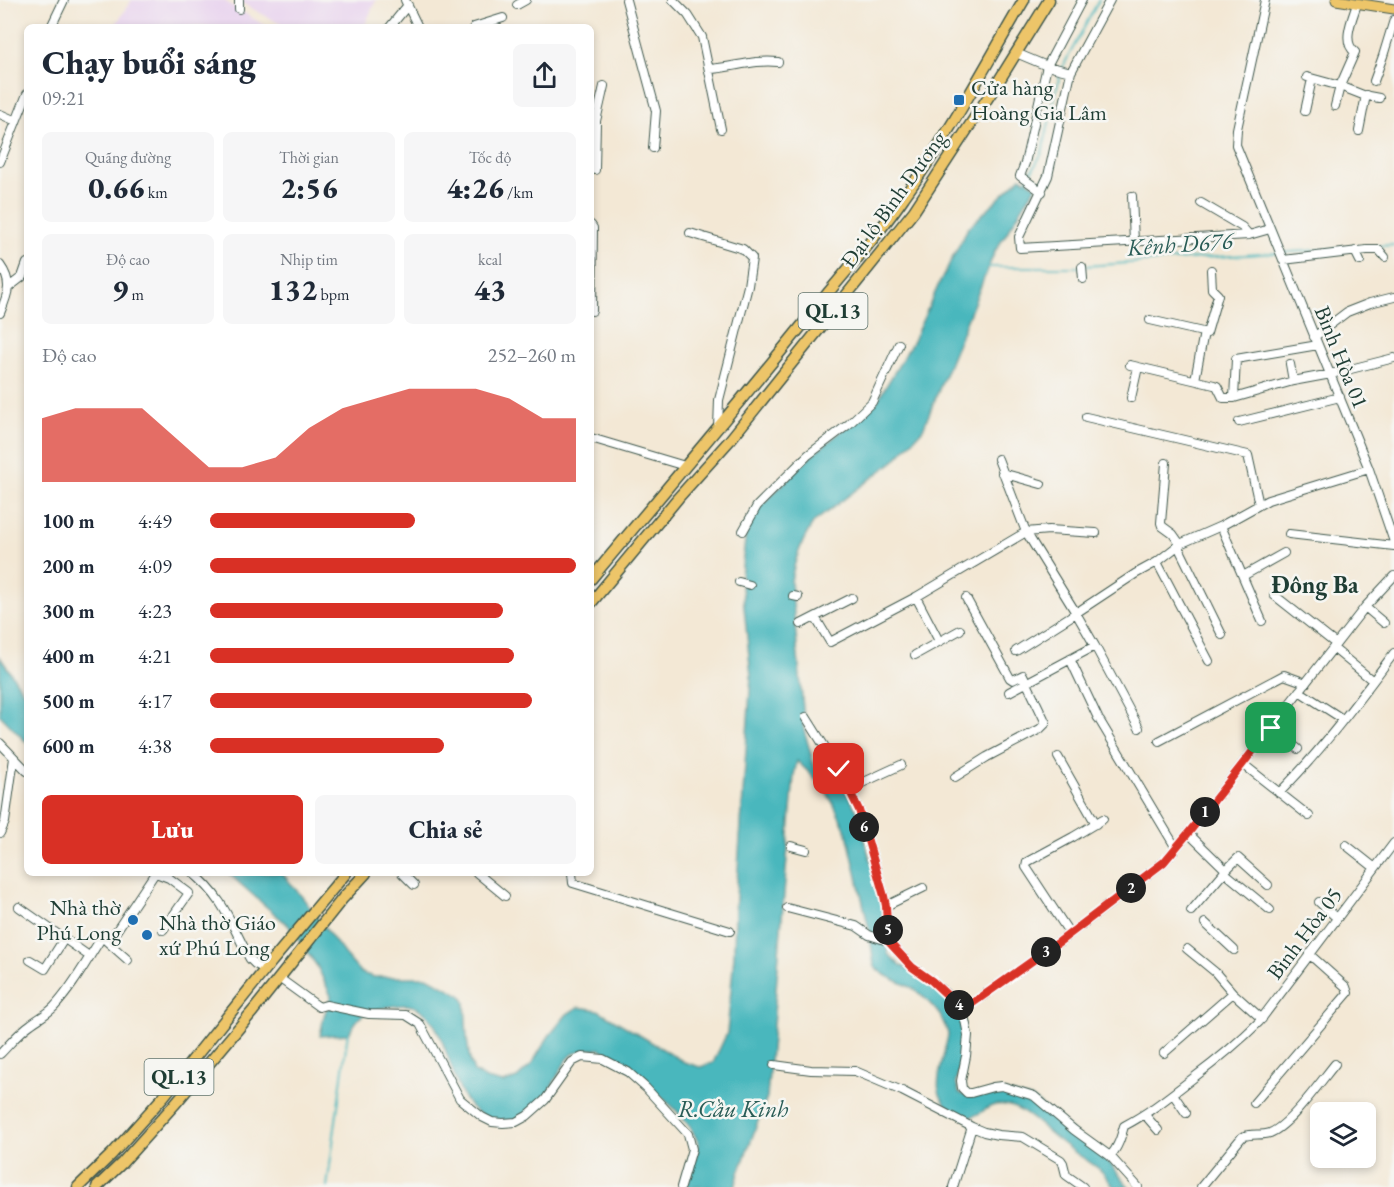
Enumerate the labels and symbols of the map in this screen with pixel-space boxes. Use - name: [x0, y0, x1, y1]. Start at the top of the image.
- place label: Cửa hàng Hoàng Gia Lâm: [971, 73, 1107, 127]
- marker: Cửa hàng Hoàng Gia Lâm: [952, 93, 966, 107]
- street label: Đại lộ Bình Dương: [834, 125, 953, 274]
- water label: Kênh D676: [1125, 224, 1237, 263]
- road number: QL.13: [798, 293, 868, 329]
- street label: Bình Hòa 01: [1308, 302, 1375, 413]
- district label: Đông Ba: [1271, 569, 1359, 601]
- pin: [1245, 702, 1296, 753]
- pin: [813, 743, 864, 794]
- pin: 1: [1190, 797, 1220, 827]
- pin: 6: [849, 812, 879, 842]
- pin: 2: [1116, 873, 1146, 903]
- street label: Bình Hòa 05: [1260, 881, 1349, 985]
- place label: Nhà thờ Phú Long: [37, 893, 122, 947]
- place label: Nhà thờ Giáo xứ Phú Long: [159, 908, 276, 962]
- marker: Nhà thờ Phú Long: [126, 913, 140, 927]
- pin: 5: [873, 915, 903, 945]
- marker: Nhà thờ Giáo xứ Phú Long: [140, 928, 154, 942]
- pin: 3: [1031, 937, 1061, 967]
- pin: 4: [944, 990, 974, 1020]
- road number: QL.13: [144, 1059, 213, 1095]
- water label: R.Cầu Kinh: [677, 1093, 789, 1124]

